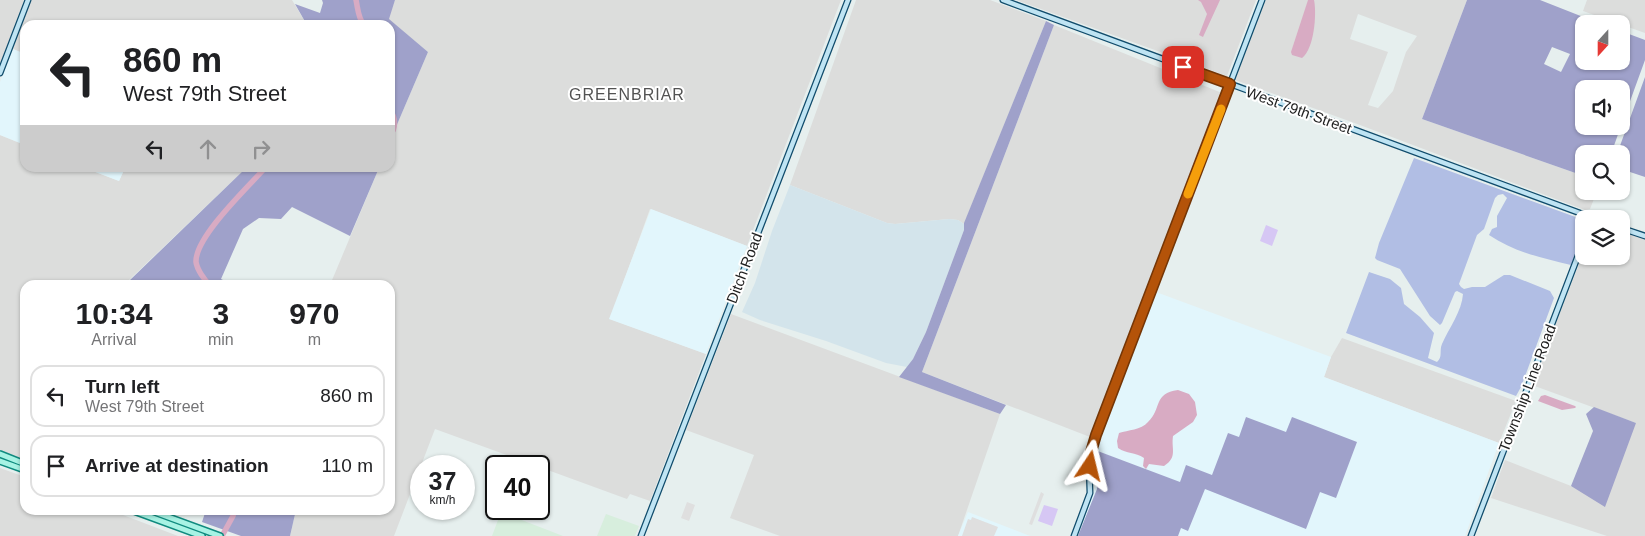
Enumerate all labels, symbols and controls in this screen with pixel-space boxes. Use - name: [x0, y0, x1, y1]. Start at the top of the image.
- north arrow: [1575, 15, 1630, 70]
- map controls: [1575, 15, 1630, 265]
- icon: left: [40, 40, 105, 105]
- text: 860 m: [123, 40, 222, 79]
- pin: [1162, 46, 1204, 88]
- icon: arrive: [1169, 53, 1197, 81]
- button: sound: [1575, 80, 1630, 135]
- text: West 79th Street: [123, 81, 286, 106]
- street label: West 79th Street: [1244, 83, 1355, 137]
- district label: GREENBRIAR: [569, 86, 685, 103]
- icon: left: [141, 135, 169, 163]
- icon: ahead: [194, 135, 222, 163]
- icon: right: [247, 135, 275, 163]
- button: search: [1575, 145, 1630, 200]
- button: layers: [1575, 210, 1630, 265]
- street label: Ditch Road: [723, 230, 765, 306]
- text: 10:34: [76, 297, 152, 330]
- text: 3: [212, 297, 229, 330]
- text: 970: [289, 297, 339, 330]
- street label: Township Line Road: [1495, 322, 1559, 454]
- text: Arrival: [91, 331, 137, 348]
- text: min: [208, 331, 234, 348]
- text: m: [308, 331, 321, 348]
- text: Turn left: [85, 376, 160, 397]
- icon: left: [42, 382, 70, 410]
- text: 860 m: [320, 385, 373, 406]
- text: West 79th Street: [85, 398, 204, 415]
- position arrow: [1063, 439, 1115, 491]
- icon: arrive: [42, 452, 70, 480]
- text: Arrive at destination: [85, 455, 269, 476]
- text: 110 m: [322, 455, 373, 476]
- speed limit sign: 40: [485, 455, 550, 520]
- text: 37: [429, 467, 456, 495]
- text: km/h: [429, 493, 456, 507]

